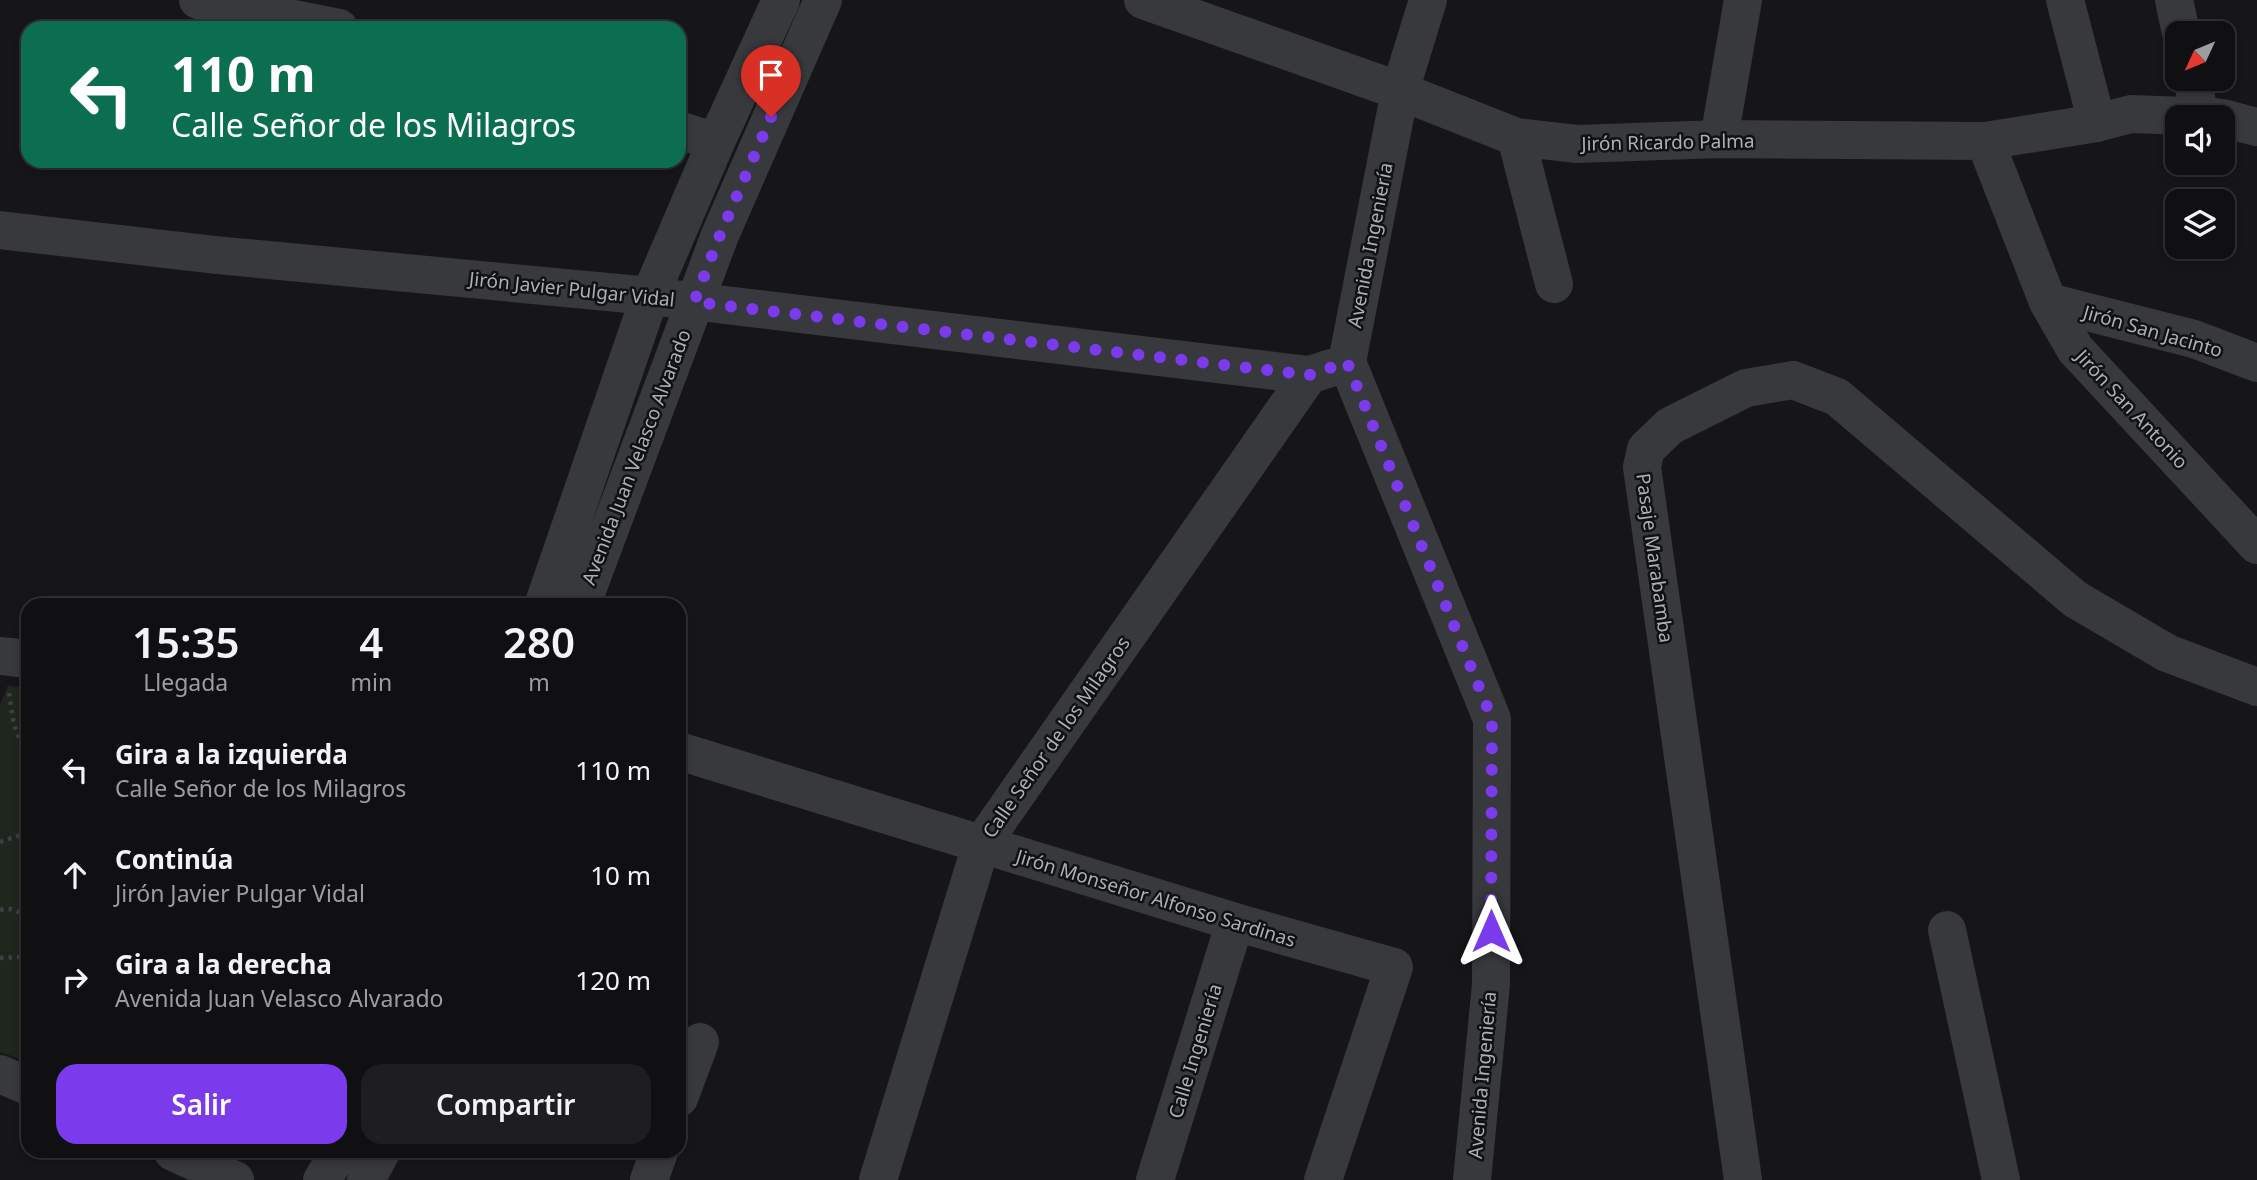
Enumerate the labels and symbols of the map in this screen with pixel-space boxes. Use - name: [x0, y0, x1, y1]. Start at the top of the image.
- north arrow: [2165, 21, 2235, 91]
- pin: [741, 45, 801, 117]
- street label: Jirón Ricardo Palma: [1579, 127, 1755, 157]
- street label: Avenida Ingeniería: [1341, 160, 1399, 330]
- street label: Jirón Javier Pulgar Vidal: [466, 265, 676, 313]
- street label: Jirón San Jacinto: [2079, 298, 2226, 363]
- street label: Avenida Juan Velasco Alvarado: [575, 326, 697, 588]
- street label: Jirón San Antonio: [2069, 342, 2194, 474]
- street label: Pasaje Marabamba: [1630, 472, 1680, 644]
- street label: Calle Señor de los Milagros: [976, 631, 1136, 843]
- street label: Jirón Monseñor Alfonso Sardinas: [1011, 842, 1299, 953]
- position arrow: [1454, 894, 1528, 968]
- street label: Calle Ingeniería: [1162, 981, 1228, 1121]
- street label: Avenida Ingeniería: [1462, 990, 1502, 1160]

